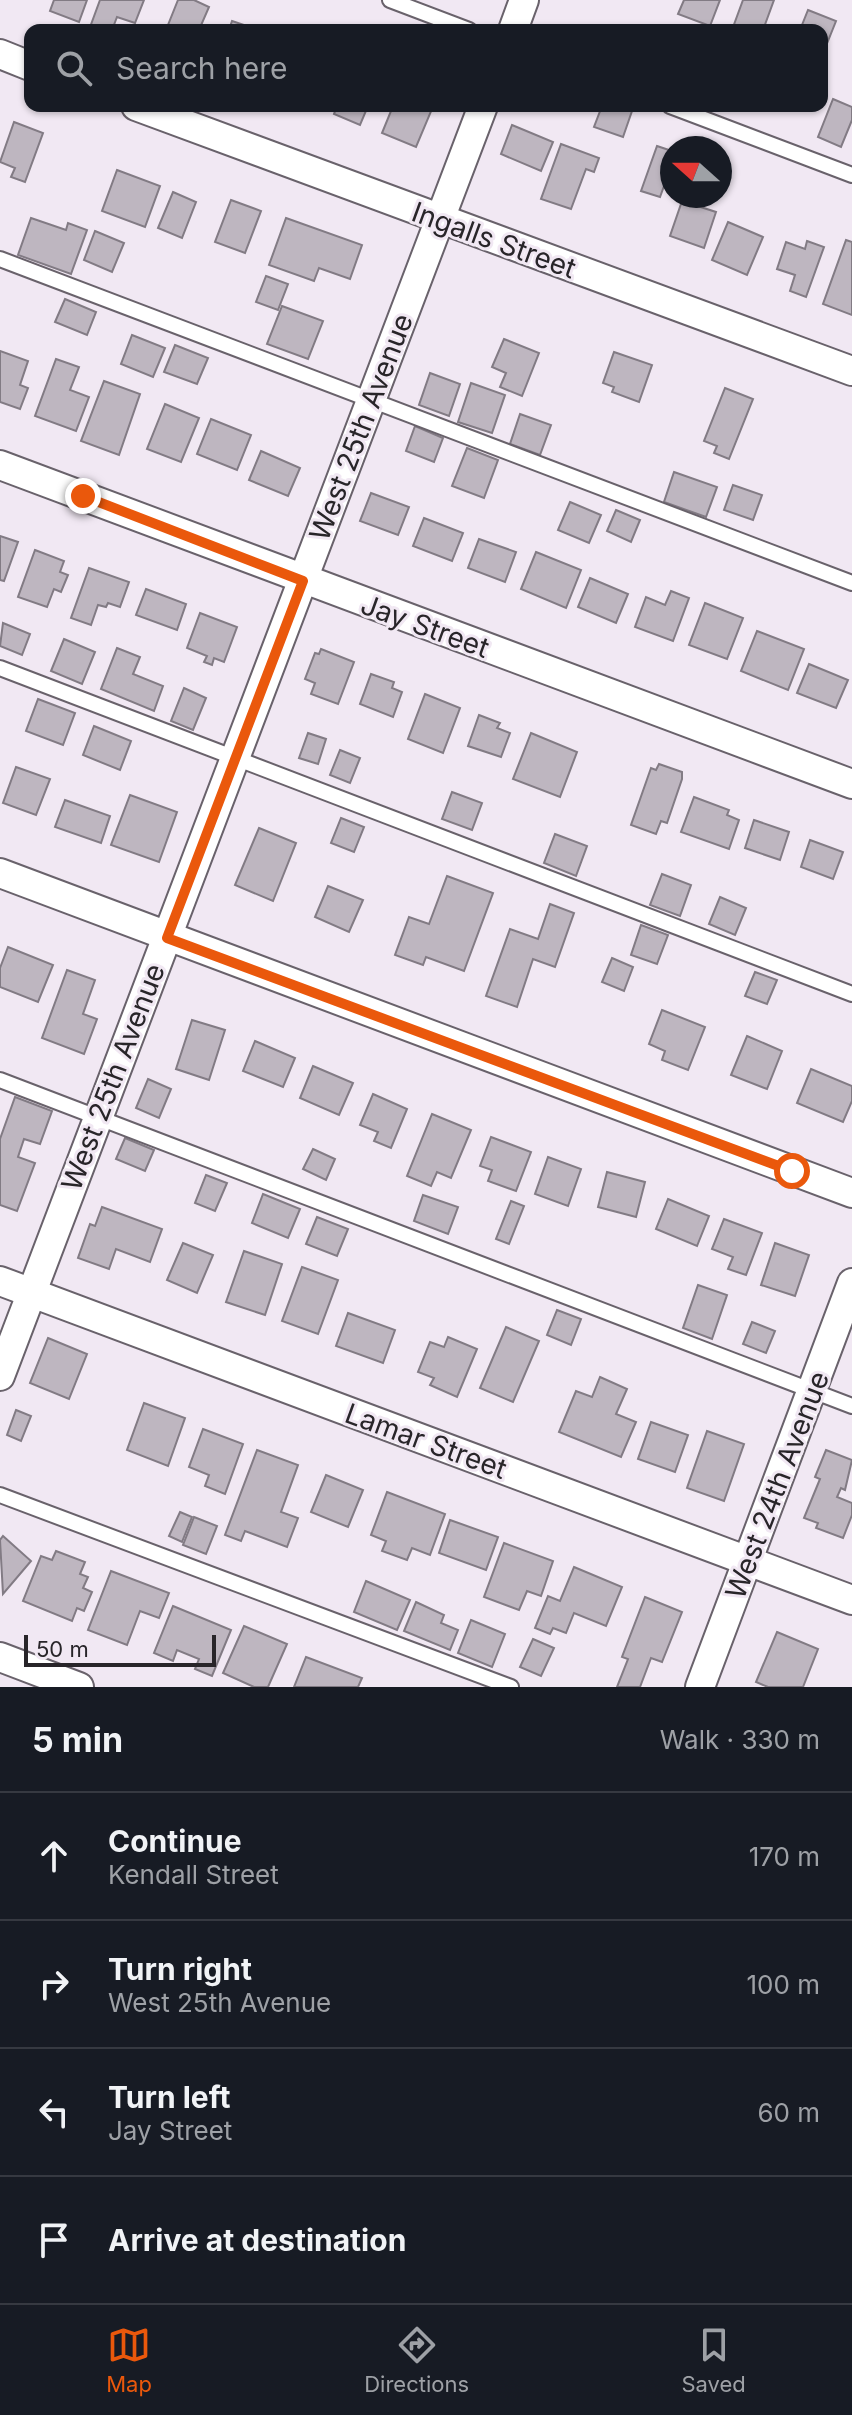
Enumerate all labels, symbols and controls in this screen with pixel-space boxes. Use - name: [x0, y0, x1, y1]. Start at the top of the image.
- search box: [24, 24, 828, 112]
- icon: search: [52, 46, 96, 90]
- text: Search here: [116, 50, 288, 86]
- north arrow: [660, 136, 732, 208]
- street label: Ingalls Street: [407, 195, 581, 285]
- street label: West 25th Avenue: [302, 309, 420, 545]
- route end: [65, 478, 101, 514]
- street label: Jay Street: [356, 587, 494, 665]
- street label: West 25th Avenue: [54, 959, 172, 1195]
- route start: [774, 1153, 810, 1189]
- street label: West 24th Avenue: [718, 1366, 836, 1604]
- street label: Lamar Street: [341, 1396, 511, 1486]
- scale bar: [24, 1631, 216, 1667]
- text: 50 m: [36, 1636, 89, 1662]
- text: 5 min: [32, 1719, 123, 1760]
- text: Walk · 330 m: [660, 1724, 820, 1755]
- text: Continue: [108, 1823, 242, 1859]
- icon: ahead: [32, 1834, 76, 1878]
- text: 170 m: [749, 1841, 820, 1872]
- text: Kendall Street: [108, 1859, 279, 1890]
- text: Turn right: [108, 1951, 252, 1987]
- icon: right: [32, 1962, 76, 2006]
- text: 100 m: [747, 1969, 820, 2000]
- text: West 25th Avenue: [108, 1987, 331, 2018]
- text: Turn left: [108, 2079, 230, 2115]
- icon: left: [32, 2090, 76, 2134]
- text: 60 m: [757, 2097, 820, 2128]
- text: Jay Street: [108, 2115, 232, 2146]
- icon: arrive: [32, 2218, 76, 2262]
- text: Arrive at destination: [108, 2222, 406, 2258]
- tab: Map: [106, 2323, 152, 2397]
- tab: Directions: [364, 2323, 469, 2397]
- tab: Saved: [681, 2323, 746, 2397]

